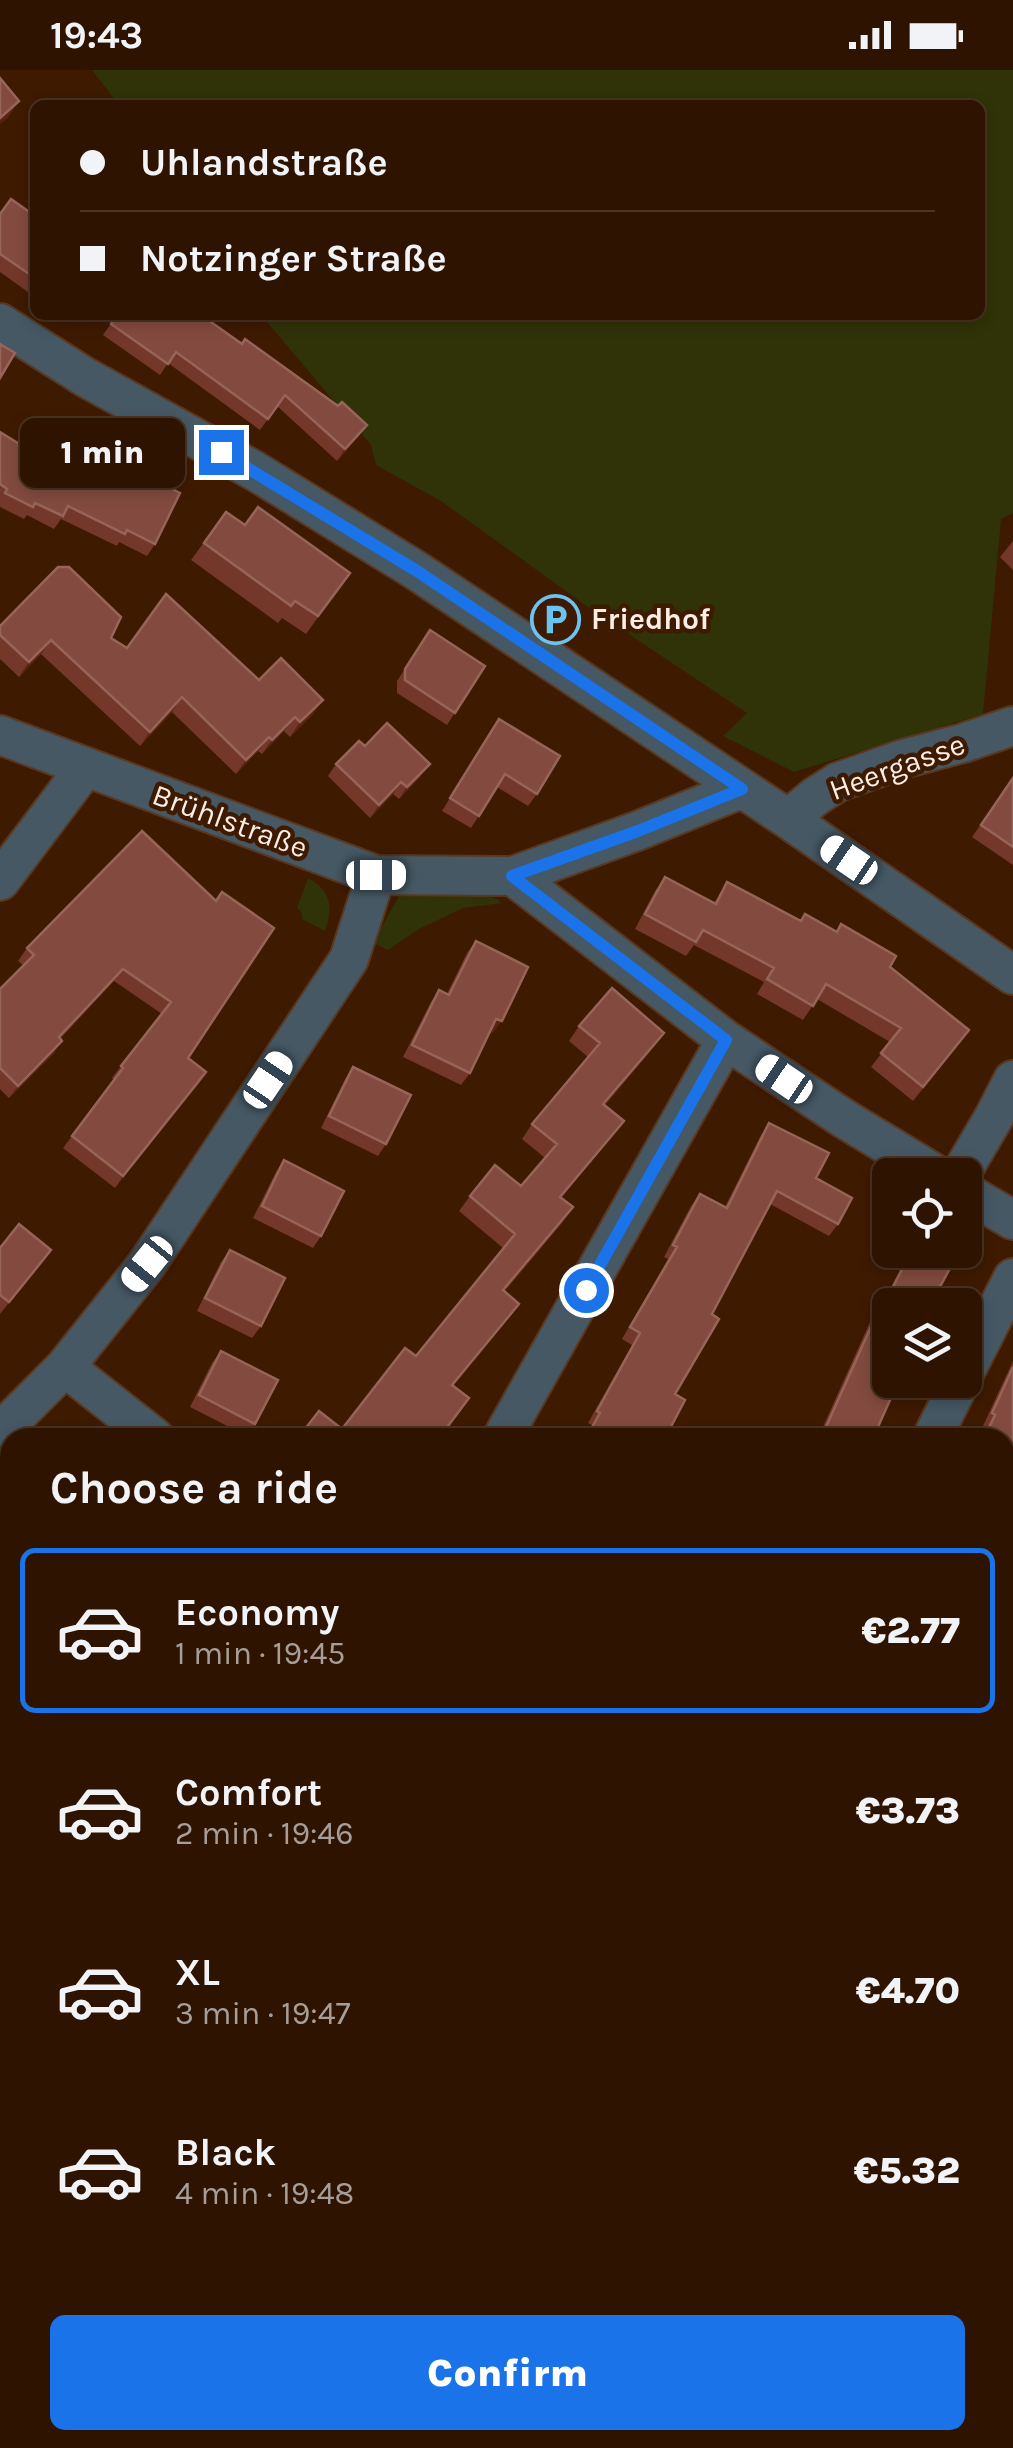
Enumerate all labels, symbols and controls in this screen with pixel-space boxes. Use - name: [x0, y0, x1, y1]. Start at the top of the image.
- text: 19:43: [50, 13, 143, 58]
- text: Uhlandstraße: [140, 140, 388, 185]
- text: Notzinger Straße: [140, 236, 447, 281]
- callout: 1 min: [21, 417, 186, 487]
- route end: [199, 430, 244, 475]
- text: 1 min: [61, 434, 144, 471]
- parking icon: Friedhof: [530, 593, 582, 645]
- place label: Friedhof: [591, 601, 711, 637]
- street label: Heergasse: [824, 726, 970, 808]
- street label: Brühlstraße: [148, 776, 312, 866]
- car: [816, 831, 882, 889]
- car: [346, 860, 406, 890]
- car: [239, 1047, 297, 1113]
- car: [751, 1050, 817, 1108]
- map controls: [872, 1158, 982, 1398]
- button: locate: [872, 1158, 982, 1268]
- car: [116, 1231, 178, 1297]
- route start: [564, 1268, 609, 1313]
- button: layers: [872, 1288, 982, 1398]
- text: Choose a ride: [50, 1462, 338, 1514]
- icon: car: [55, 1586, 145, 1676]
- text: Economy: [175, 1590, 339, 1635]
- text: €2.77: [861, 1608, 960, 1653]
- text: 1 min · 19:45: [175, 1635, 345, 1672]
- icon: car: [55, 1766, 145, 1856]
- text: Comfort: [175, 1770, 322, 1815]
- text: €3.73: [856, 1788, 960, 1833]
- text: 2 min · 19:46: [175, 1815, 354, 1852]
- icon: car: [55, 1946, 145, 2036]
- text: XL: [175, 1950, 220, 1995]
- text: €4.70: [856, 1968, 960, 2013]
- text: 3 min · 19:47: [175, 1995, 351, 2032]
- icon: car: [55, 2126, 145, 2216]
- text: Black: [175, 2130, 276, 2175]
- text: €5.32: [854, 2148, 960, 2193]
- text: 4 min · 19:48: [175, 2175, 354, 2212]
- button: Confirm: [50, 2315, 965, 2430]

